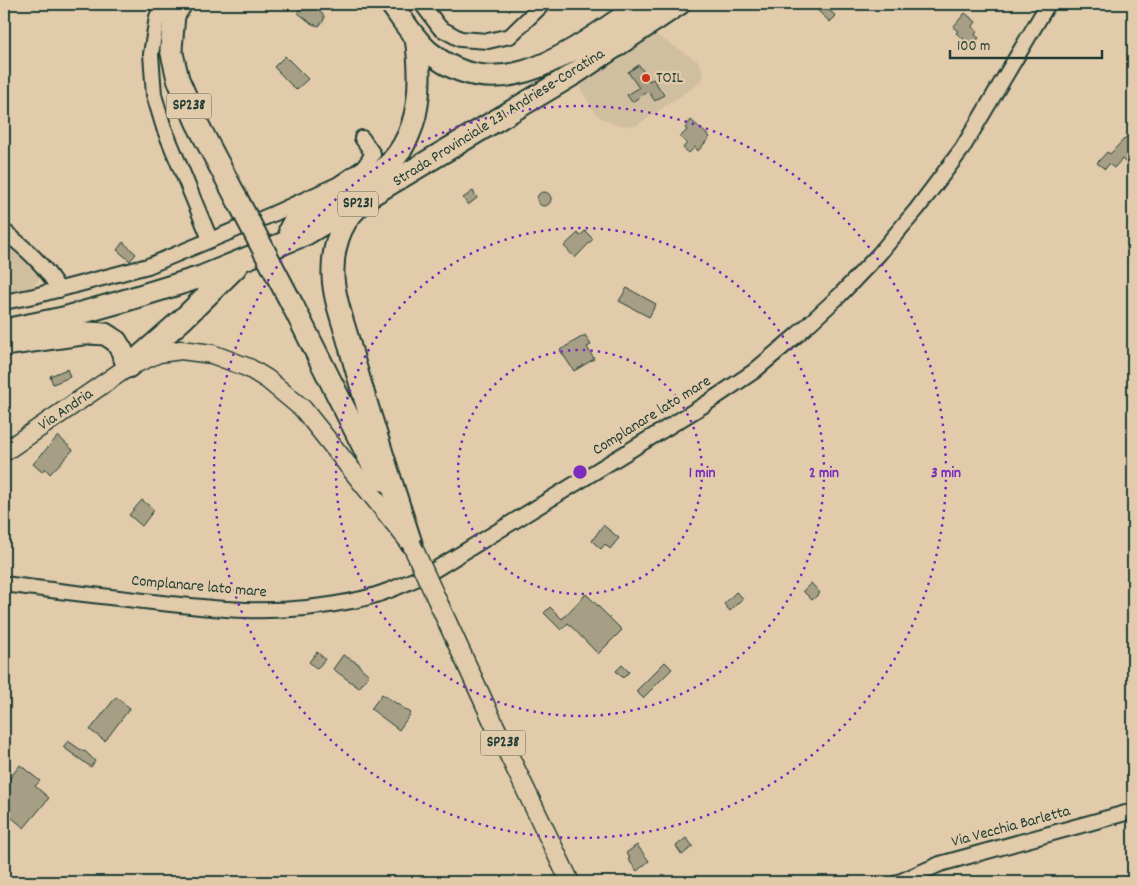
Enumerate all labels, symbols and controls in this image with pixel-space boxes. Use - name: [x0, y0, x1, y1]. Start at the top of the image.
- scale bar: [950, 28, 1102, 60]
- text: 100 m: [957, 36, 990, 58]
- street label: Strada Provinciale 231 Andriese-Coratina: [389, 43, 610, 193]
- place label: TOIL: [656, 67, 684, 90]
- marker: TOIL: [640, 72, 652, 84]
- road number: SP238: [166, 94, 212, 118]
- road number: SP231: [338, 192, 378, 216]
- street label: Complanare lato mare: [588, 370, 716, 462]
- street label: Via Andria: [34, 383, 98, 437]
- centre of rings: [571, 463, 589, 481]
- text: 1 min: [689, 463, 715, 485]
- text: 2 min: [809, 463, 839, 485]
- text: 3 min: [931, 463, 961, 485]
- street label: Complanare lato mare: [130, 570, 268, 604]
- road number: SP238: [480, 730, 526, 756]
- street label: Via Vecchia Barletta: [949, 800, 1073, 854]

